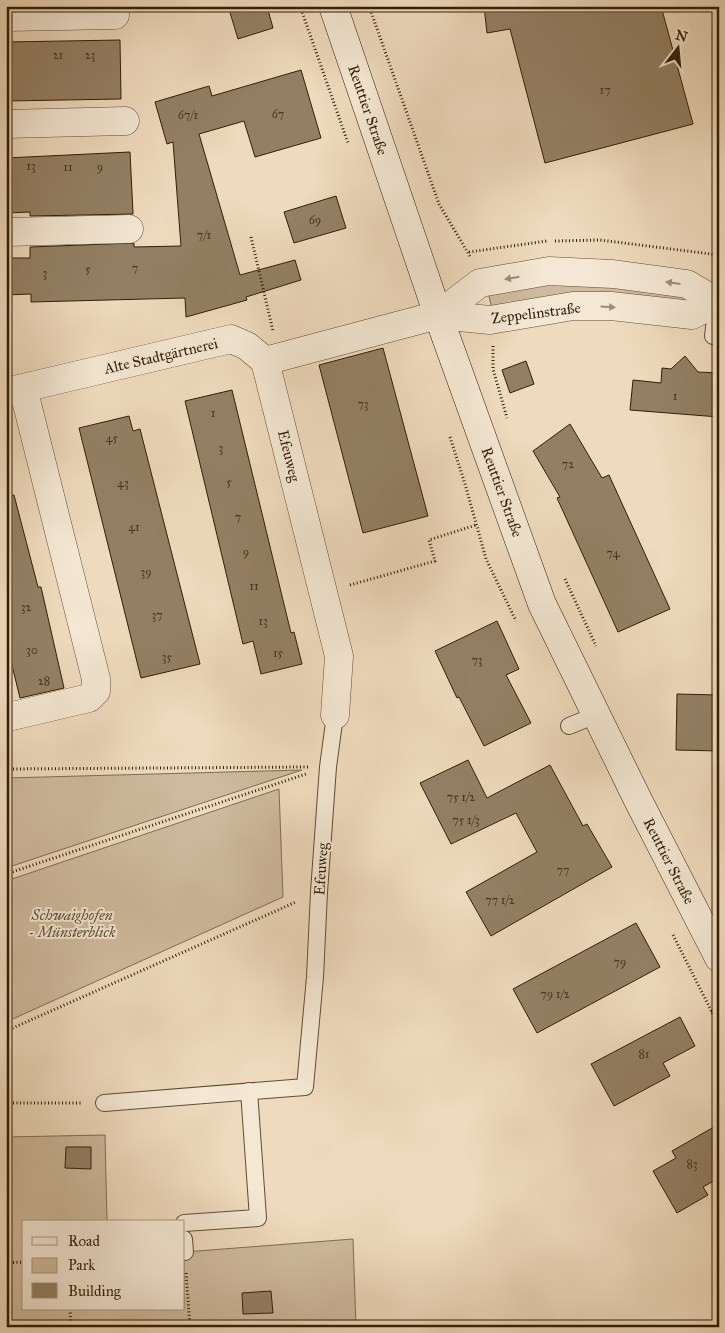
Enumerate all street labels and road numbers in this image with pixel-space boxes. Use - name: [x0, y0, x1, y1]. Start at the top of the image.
- street label: Reuttier Straße: [344, 62, 392, 158]
- street label: Zeppelinstraße: [490, 299, 582, 327]
- street label: Alte Stadtgärtnerei: [101, 334, 220, 378]
- street label: Efeuweg: [274, 428, 304, 485]
- street label: Reuttier Straße: [477, 445, 527, 539]
- street label: Reuttier Straße: [640, 815, 698, 907]
- street label: Efeuweg: [310, 841, 332, 896]

